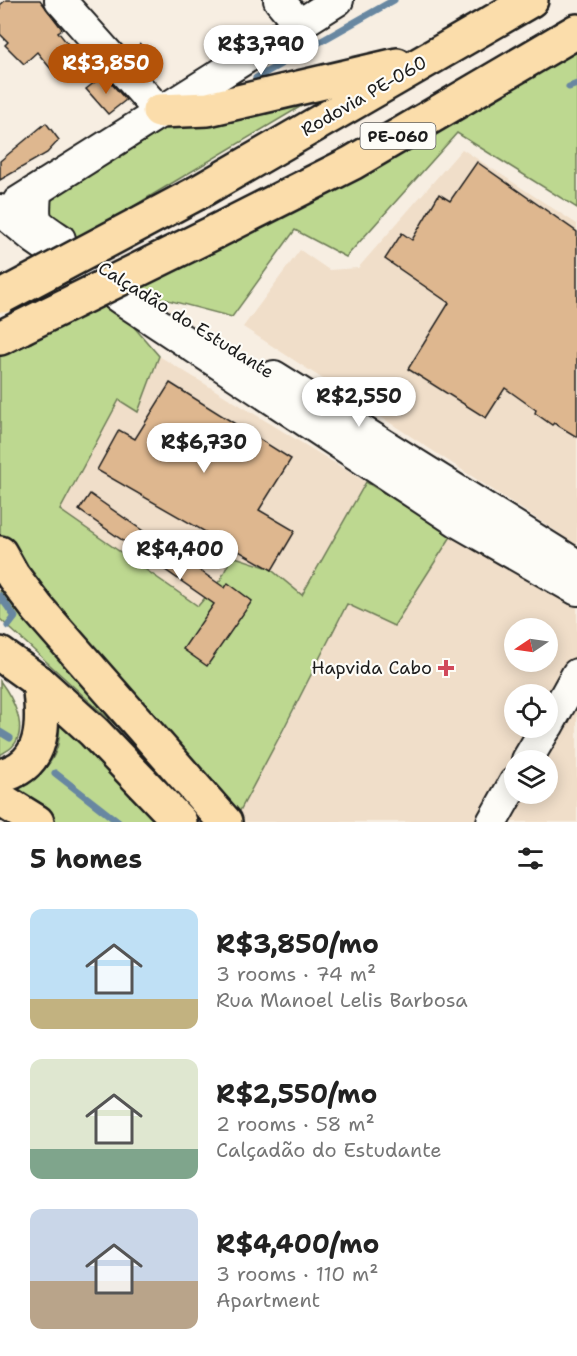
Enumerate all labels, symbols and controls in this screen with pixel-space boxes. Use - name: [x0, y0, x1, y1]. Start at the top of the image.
- pin: R$3,790: [206, 25, 316, 76]
- text: R$3,790: [218, 31, 304, 57]
- pin: R$3,850: [51, 44, 161, 95]
- text: R$3,850: [62, 50, 150, 76]
- street label: Rodovia PE-060: [297, 51, 431, 141]
- road number: PE-060: [360, 123, 436, 149]
- street label: Calçadão do Estudante: [94, 256, 278, 384]
- pin: R$2,550: [304, 377, 414, 428]
- text: R$2,550: [316, 383, 402, 409]
- pin: R$6,730: [149, 423, 259, 474]
- text: R$6,730: [161, 429, 247, 455]
- pin: R$4,400: [125, 530, 235, 581]
- text: R$4,400: [136, 536, 224, 562]
- north arrow: [504, 618, 558, 672]
- map controls: [504, 618, 558, 804]
- place label: Hapvida Cabo: [311, 656, 432, 680]
- marker: Hapvida Cabo: [437, 659, 455, 677]
- button: locate: [504, 684, 558, 738]
- button: layers: [504, 750, 558, 804]
- text: 5 homes: [30, 841, 142, 876]
- icon: filters: [514, 842, 547, 875]
- text: R$3,850/mo: [216, 926, 379, 961]
- icon: home: [78, 933, 150, 1005]
- text: 3 rooms · 74 m²: [216, 961, 376, 987]
- text: Rua Manoel Lelis Barbosa: [216, 987, 468, 1013]
- text: R$2,550/mo: [216, 1076, 378, 1111]
- icon: home: [78, 1083, 150, 1155]
- text: 2 rooms · 58 m²: [216, 1111, 375, 1137]
- text: Calçadão do Estudante: [216, 1137, 442, 1163]
- text: R$4,400/mo: [216, 1226, 379, 1261]
- icon: home: [78, 1233, 150, 1305]
- text: 3 rooms · 110 m²: [216, 1261, 379, 1287]
- text: Apartment: [216, 1287, 320, 1313]

